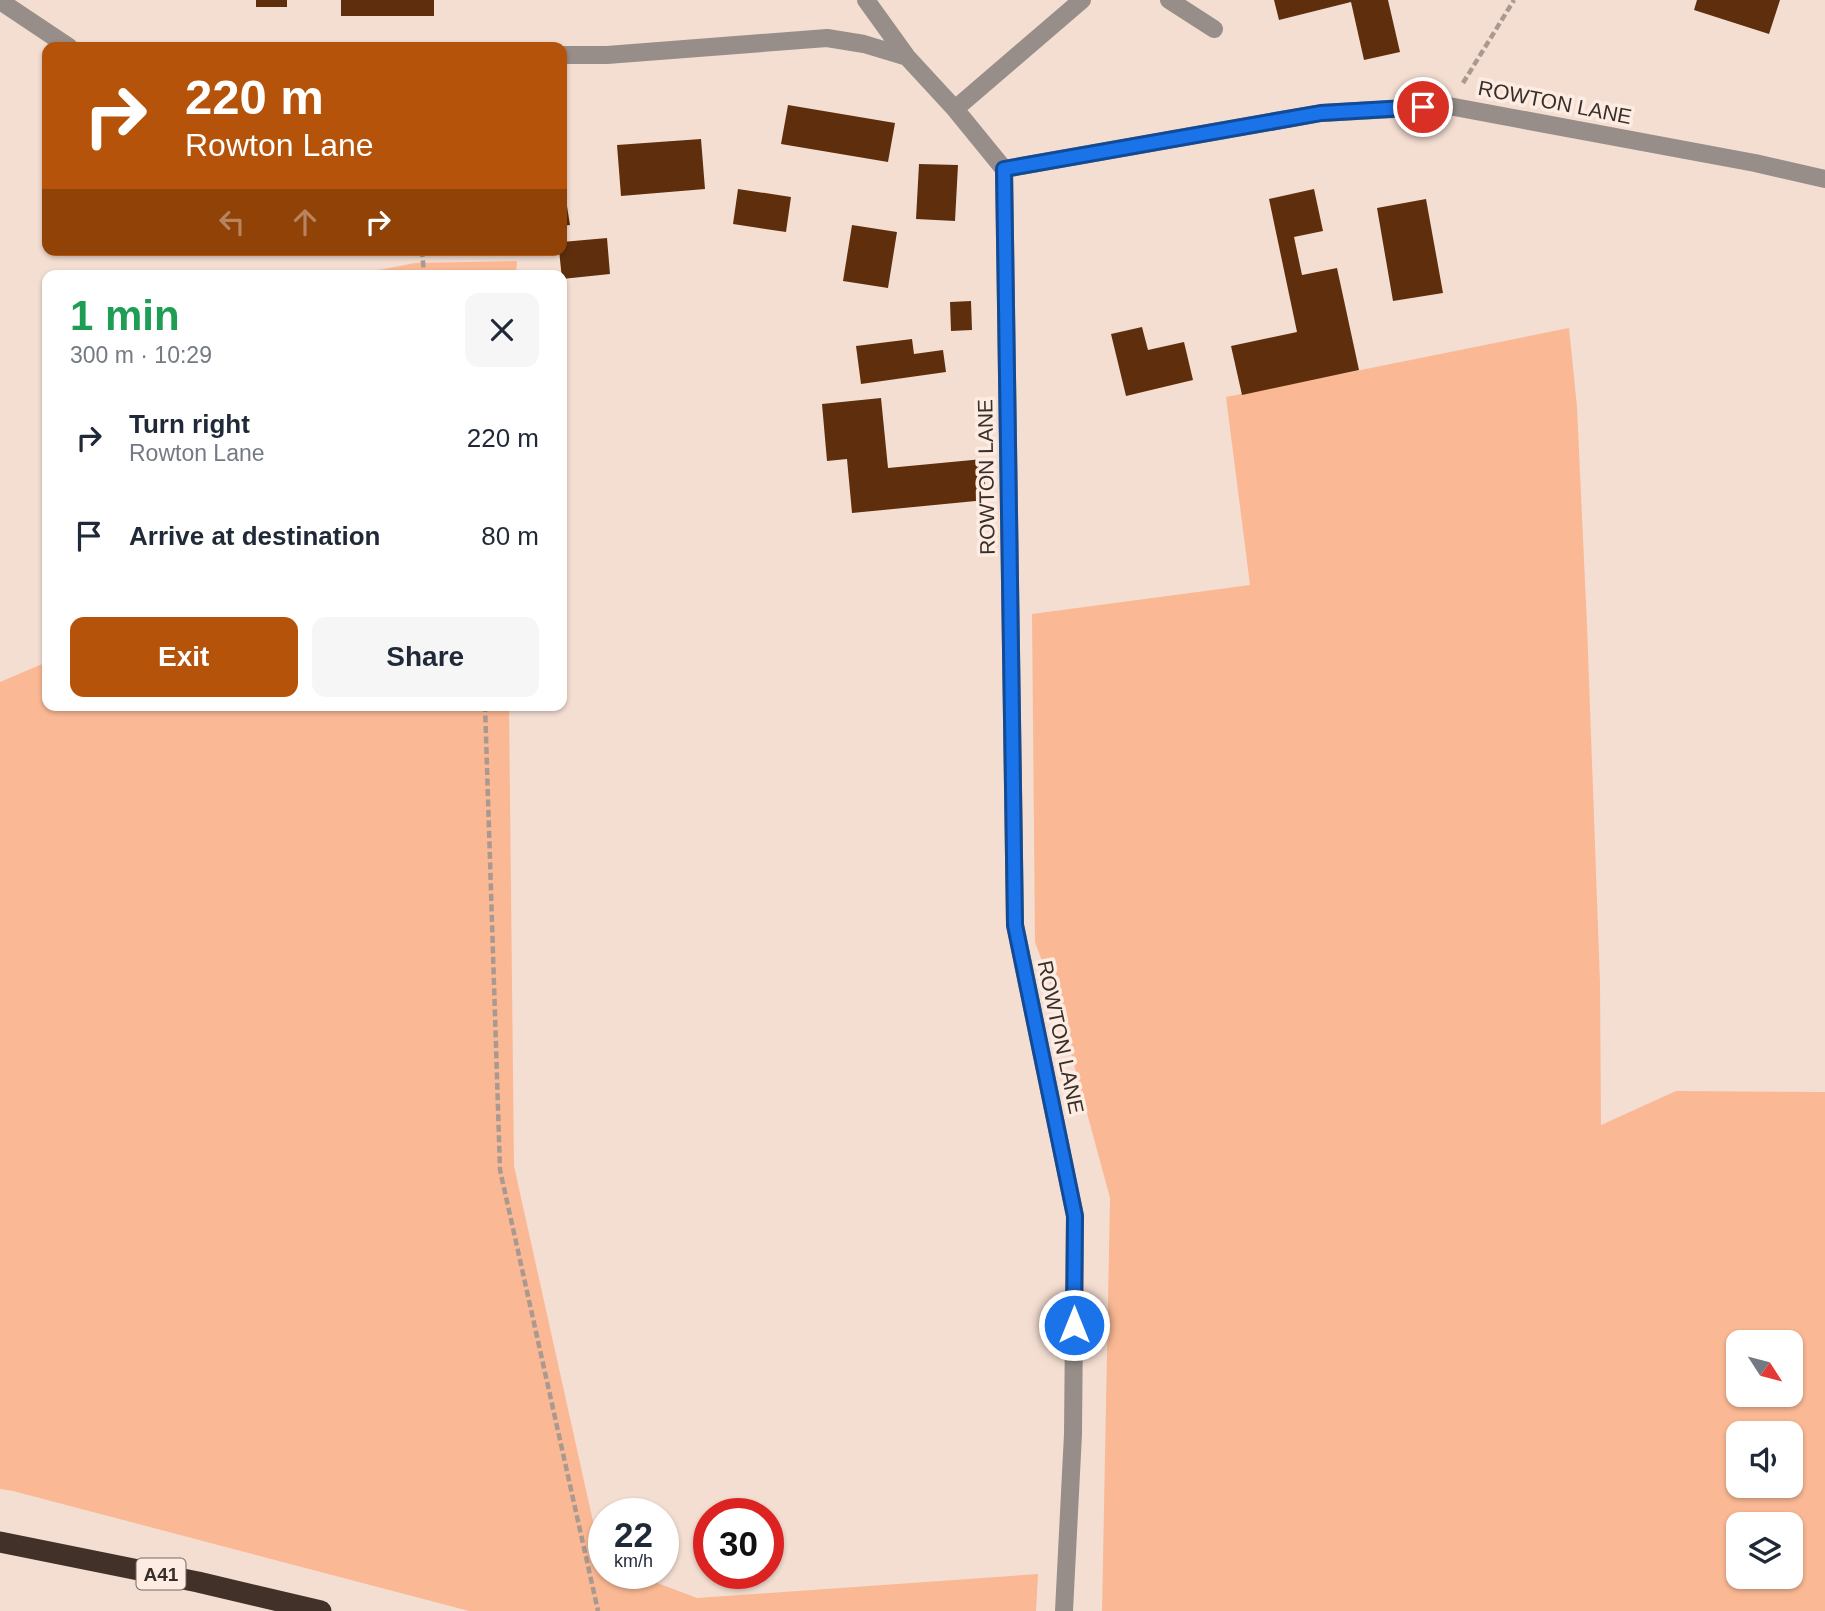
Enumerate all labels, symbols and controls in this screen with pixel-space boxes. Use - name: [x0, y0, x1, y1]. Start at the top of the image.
- icon: right: [70, 70, 161, 161]
- text: 220 m: [185, 70, 324, 124]
- street label: ROWTON LANE: [1476, 76, 1634, 128]
- pin: [1393, 77, 1453, 137]
- icon: arrive: [1404, 88, 1442, 126]
- text: Rowton Lane: [185, 127, 374, 163]
- icon: left: [213, 203, 251, 241]
- icon: ahead: [286, 203, 324, 241]
- icon: right: [359, 203, 397, 241]
- text: 1 min: [70, 292, 180, 339]
- button: close: [465, 293, 539, 367]
- text: 300 m · 10:29: [70, 342, 212, 368]
- street label: ROWTON LANE: [973, 399, 999, 555]
- text: Turn right: [129, 409, 250, 439]
- icon: right: [70, 419, 108, 457]
- text: 220 m: [467, 423, 539, 453]
- text: Rowton Lane: [129, 440, 265, 466]
- icon: arrive: [70, 517, 108, 555]
- text: Arrive at destination: [129, 521, 380, 551]
- text: 80 m: [481, 521, 539, 551]
- button: Exit: [70, 617, 298, 697]
- button: Share: [312, 617, 539, 697]
- street label: ROWTON LANE: [1034, 958, 1088, 1116]
- position arrow: [1037, 1288, 1111, 1362]
- north arrow: [1726, 1330, 1802, 1407]
- map controls: [1726, 1330, 1803, 1589]
- button: sound: [1726, 1421, 1803, 1498]
- speed limit sign: 30: [693, 1498, 784, 1589]
- button: layers: [1726, 1512, 1803, 1589]
- text: 22: [614, 1515, 653, 1554]
- text: km/h: [614, 1551, 653, 1571]
- road number: A41: [136, 1558, 186, 1590]

